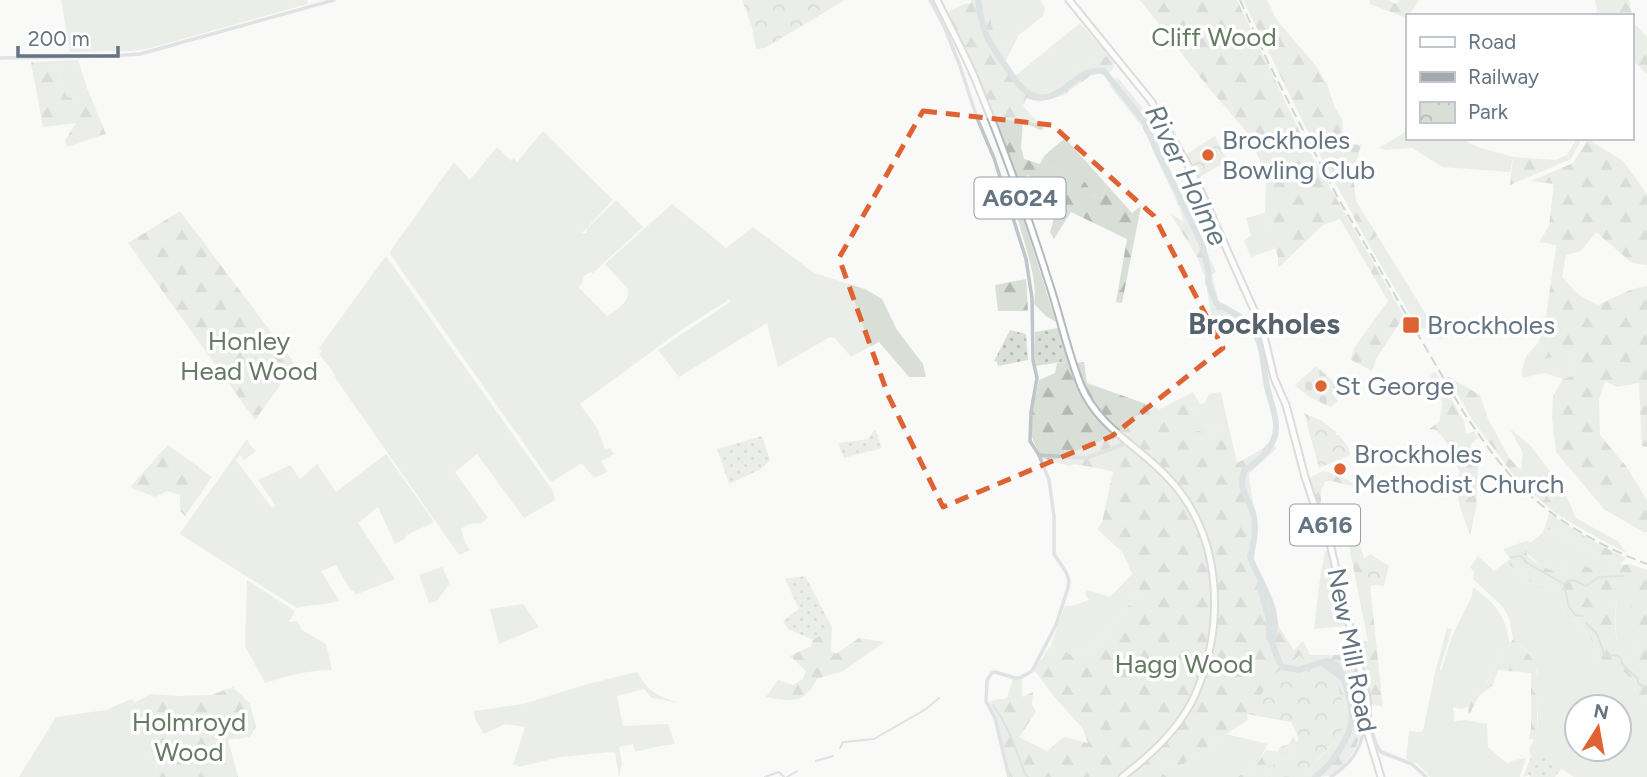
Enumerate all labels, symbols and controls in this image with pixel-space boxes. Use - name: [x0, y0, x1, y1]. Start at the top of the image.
- scale bar: [18, 14, 117, 58]
- legend: [1406, 14, 1633, 140]
- park label: Cliff Wood: [1151, 21, 1277, 53]
- text: 200 m: [28, 26, 90, 51]
- text: Road: [1468, 29, 1516, 54]
- text: Railway: [1468, 64, 1539, 89]
- water label: River Holme: [1138, 99, 1236, 251]
- text: Park: [1468, 99, 1509, 124]
- place label: Brockholes Bowling Club: [1222, 124, 1375, 186]
- marker: Brockholes Bowling Club: [1200, 147, 1216, 163]
- road number: A6024: [974, 178, 1066, 218]
- district label: Brockholes: [1188, 305, 1340, 342]
- place label: Brockholes: [1427, 309, 1555, 341]
- marker: Brockholes: [1401, 315, 1421, 335]
- park label: Honley Head Wood: [180, 325, 318, 387]
- place label: St George: [1335, 370, 1455, 402]
- marker: St George: [1313, 378, 1329, 394]
- place label: Brockholes Methodist Church: [1354, 438, 1564, 500]
- marker: Brockholes Methodist Church: [1332, 461, 1348, 477]
- road number: A616: [1290, 504, 1360, 546]
- street label: New Mill Road: [1320, 565, 1384, 735]
- park label: Hagg Wood: [1114, 648, 1254, 680]
- north arrow: [1563, 693, 1633, 763]
- text: N: [1592, 699, 1611, 724]
- park label: Holmroyd Wood: [132, 706, 246, 768]

